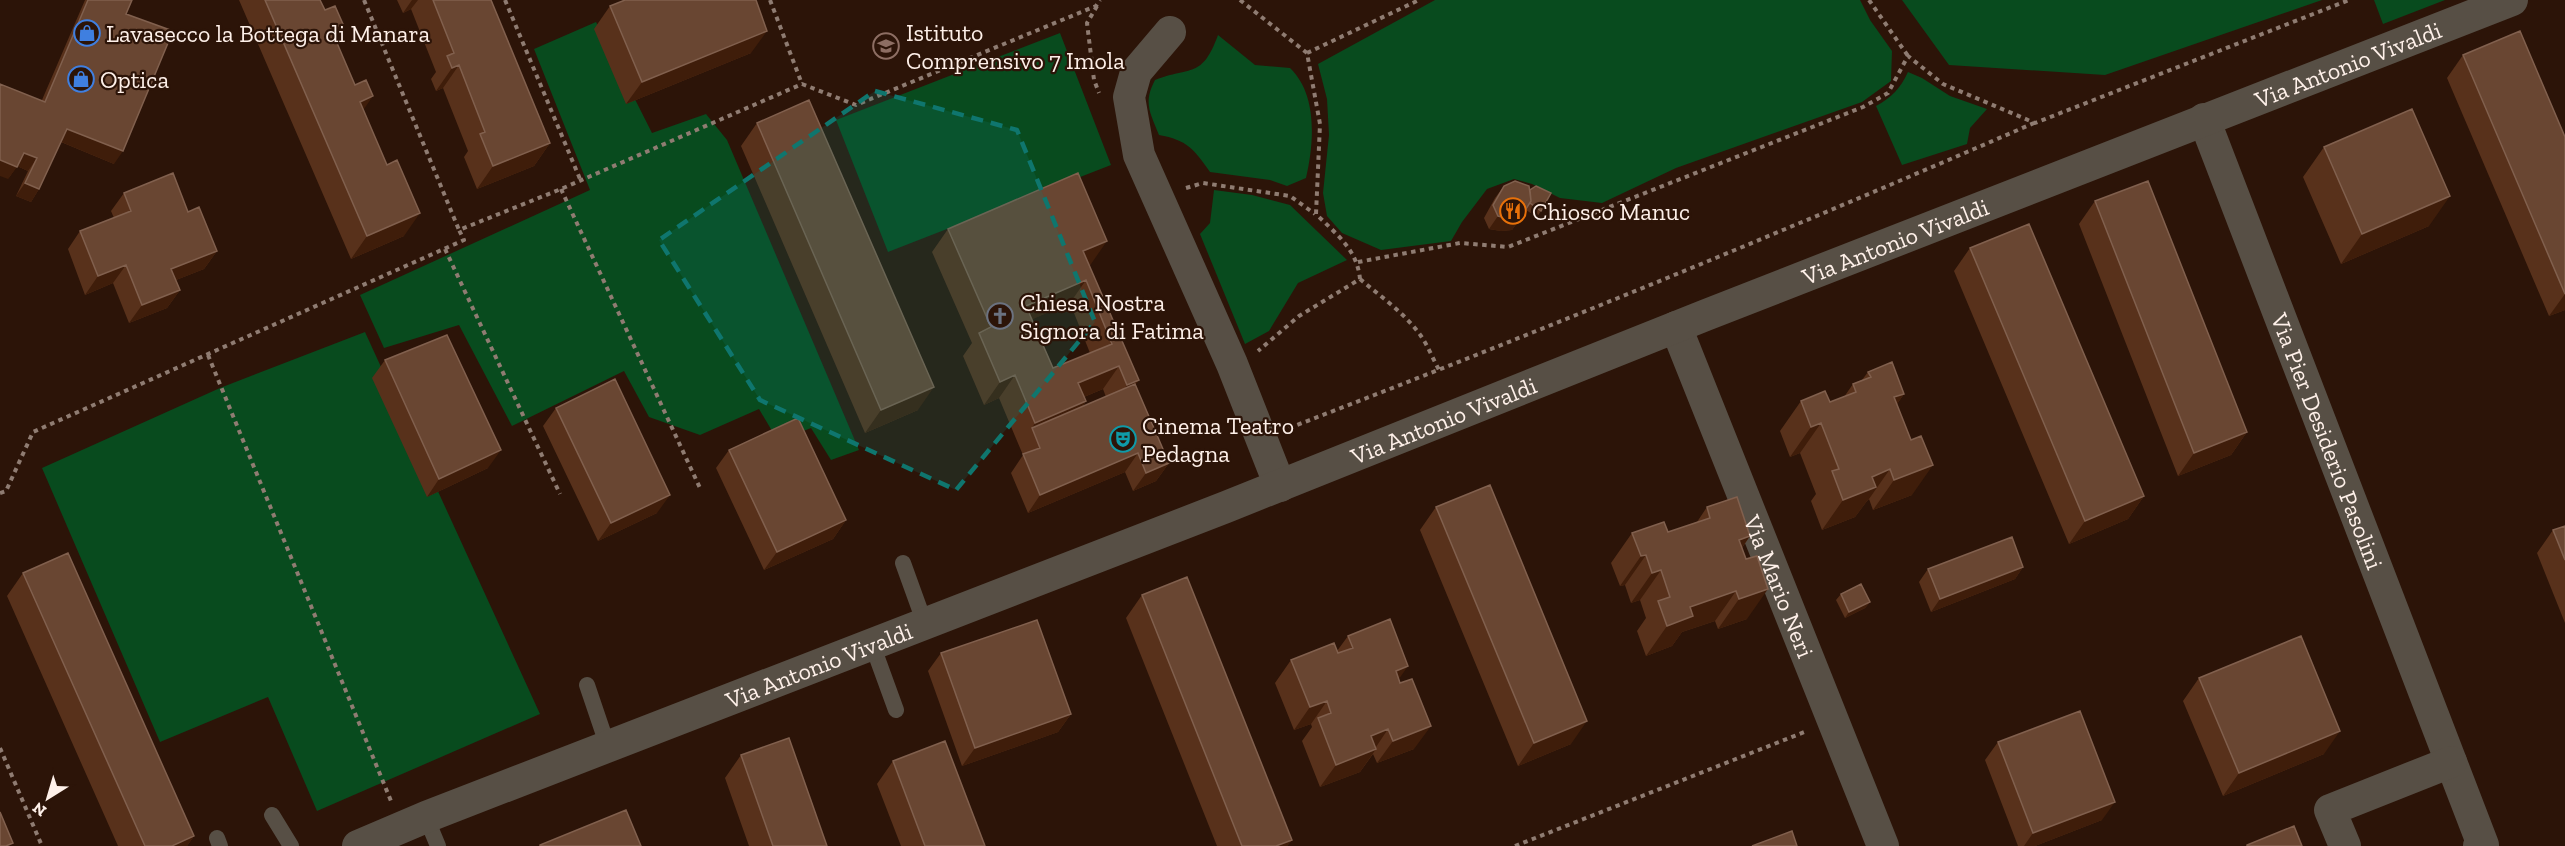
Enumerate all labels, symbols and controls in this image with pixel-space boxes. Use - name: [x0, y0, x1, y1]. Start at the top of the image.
- street label: Via Antonio Vivaldi: [2250, 15, 2445, 114]
- shop icon: Lavasecco la Bottega di Manara: [72, 18, 102, 48]
- place label: Istituto Comprensivo 7 Imola: [906, 18, 1125, 75]
- place label: Lavasecco la Bottega di Manara: [106, 19, 431, 48]
- school or university icon: Istituto Comprensivo 7 Imola: [871, 31, 901, 61]
- shop icon: Optica: [66, 64, 96, 94]
- place label: Optica: [100, 65, 169, 94]
- street label: Via Antonio Vivaldi: [1797, 191, 1993, 291]
- restaurant icon: Chiosco Manuc: [1498, 196, 1528, 226]
- place label: Chiosco Manuc: [1532, 197, 1690, 226]
- place label: Chiesa Nostra Signora di Fatima: [1020, 288, 1204, 345]
- church icon: Chiesa Nostra Signora di Fatima: [985, 301, 1015, 331]
- street label: Via Pier Desiderio Pasolini: [2265, 308, 2390, 573]
- street label: Via Antonio Vivaldi: [1345, 370, 1541, 471]
- place label: Cinema Teatro Pedagna: [1142, 411, 1294, 468]
- theatre icon: Cinema Teatro Pedagna: [1108, 424, 1138, 454]
- street label: Via Mario Neri: [1737, 510, 1821, 662]
- street label: Via Antonio Vivaldi: [720, 616, 916, 714]
- north arrow: [18, 768, 78, 828]
- text: N: [29, 798, 50, 821]

